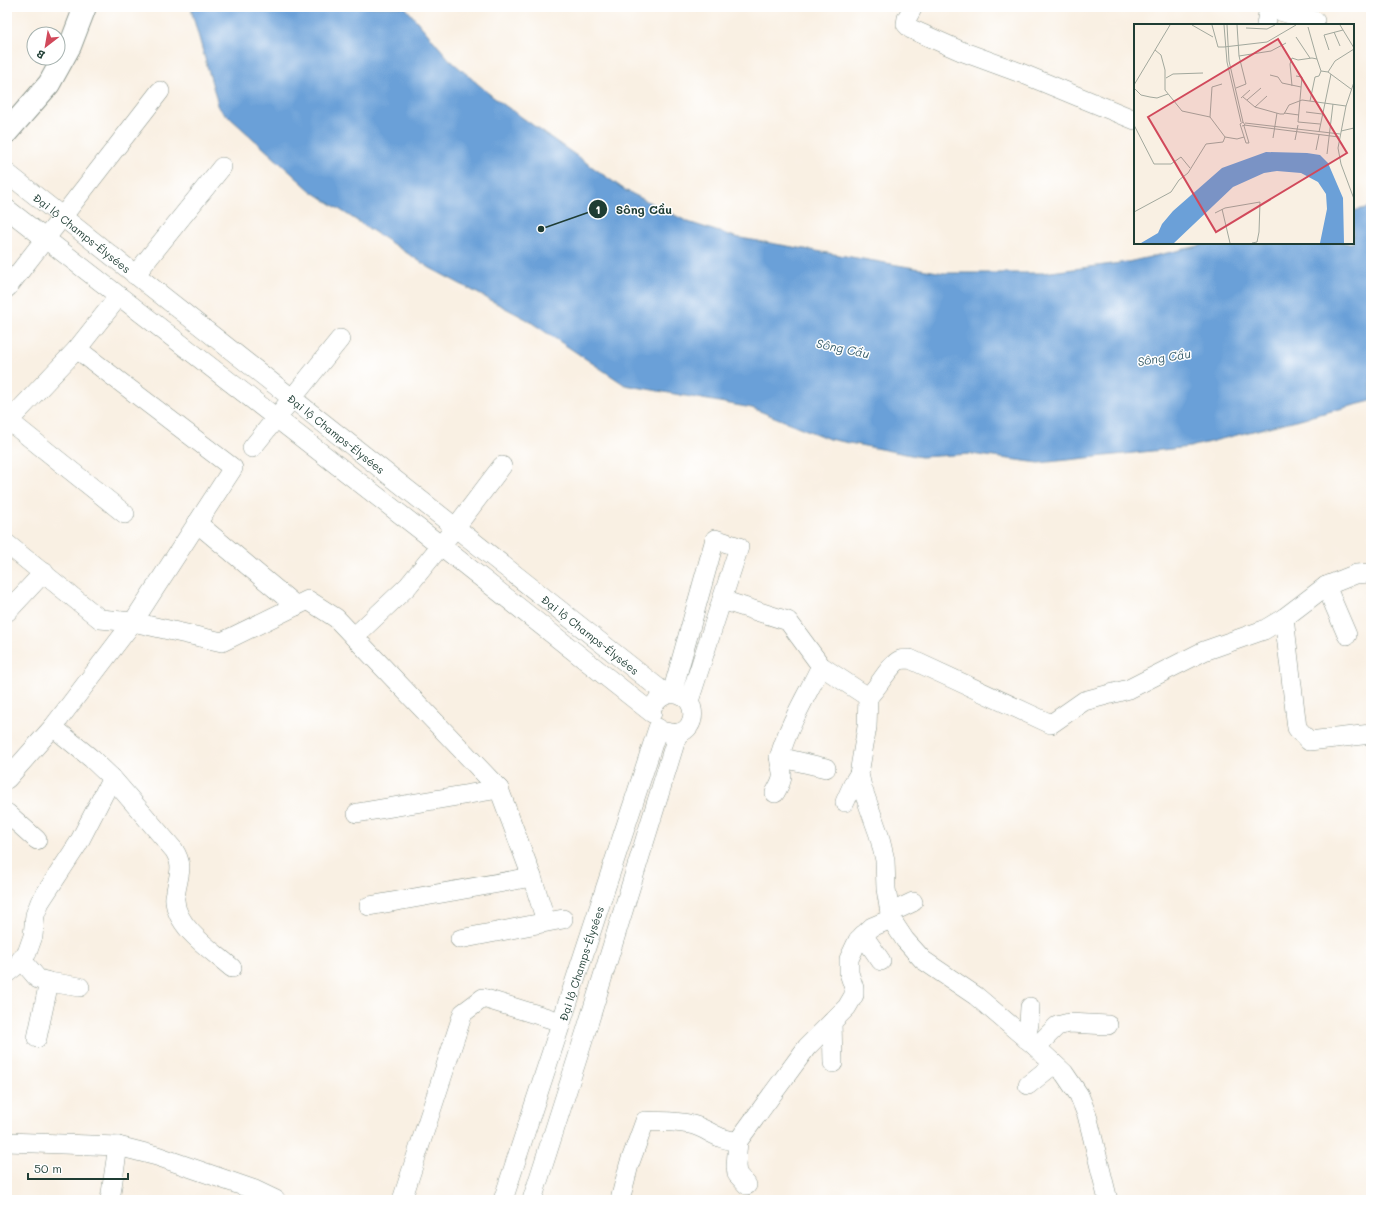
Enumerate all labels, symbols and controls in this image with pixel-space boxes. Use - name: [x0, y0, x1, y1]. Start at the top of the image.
- inset map: [1134, 24, 1354, 244]
- north arrow: [26, 26, 66, 66]
- text: B: [34, 47, 48, 63]
- street label: Đại lộ Champs-Élysées: [30, 189, 134, 276]
- callout: Sông Cầu: [588, 197, 680, 221]
- text: 1: [595, 201, 601, 217]
- text: Sông Cầu: [616, 201, 672, 217]
- water label: Sông Cầu: [815, 335, 871, 361]
- water label: Sông Cầu: [1136, 345, 1192, 369]
- street label: Đại lộ Champs-Élysées: [285, 390, 388, 477]
- street label: Đại lộ Champs-Élysées: [539, 591, 642, 678]
- street label: Đại lộ Champs-Élysées: [555, 904, 607, 1023]
- scale bar: [28, 1155, 128, 1181]
- text: 50 m: [34, 1160, 62, 1176]

